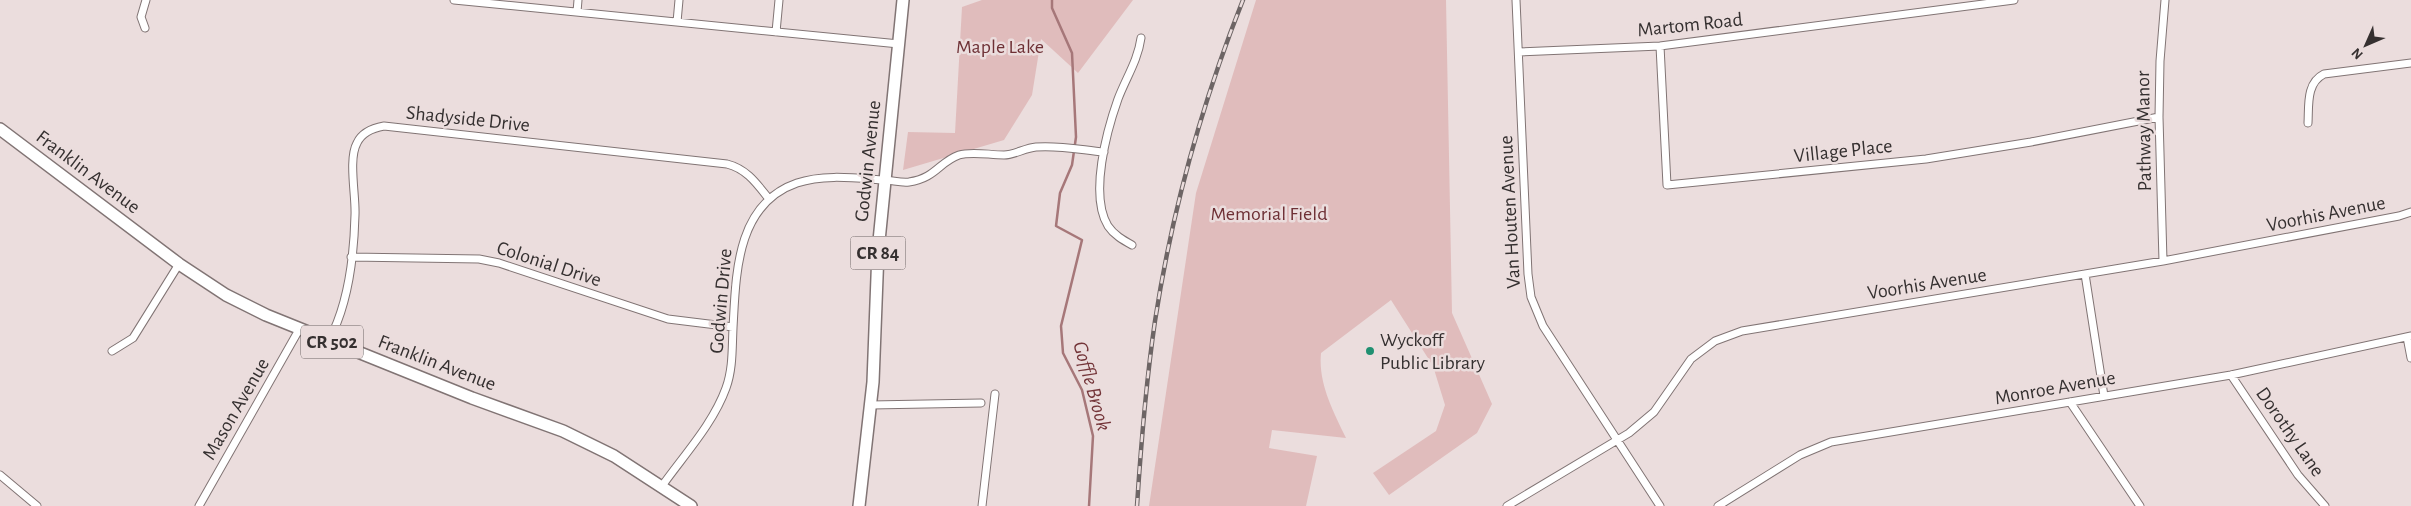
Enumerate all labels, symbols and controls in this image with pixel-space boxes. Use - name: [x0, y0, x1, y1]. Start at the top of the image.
- street label: Martom Road: [1636, 10, 1744, 40]
- north arrow: [2341, 20, 2391, 70]
- park label: Maple Lake: [956, 37, 1044, 57]
- text: N: [2349, 45, 2366, 62]
- street label: Pathway Manor: [2133, 70, 2155, 191]
- street label: Godwin Avenue: [852, 99, 884, 223]
- street label: Shadyside Drive: [405, 103, 531, 135]
- street label: Franklin Avenue: [32, 127, 144, 217]
- street label: Van Houten Avenue: [1496, 135, 1524, 289]
- street label: Village Place: [1793, 136, 1893, 166]
- street label: Voorhis Avenue: [2265, 193, 2387, 235]
- park label: Memorial Field: [1210, 204, 1328, 224]
- road number: CR 84: [850, 237, 906, 270]
- street label: Colonial Drive: [494, 238, 604, 290]
- street label: Godwin Drive: [706, 248, 736, 354]
- street label: Voorhis Avenue: [1866, 265, 1988, 303]
- road number: CR 502: [301, 326, 363, 358]
- place label: Wyckoff Public Library: [1380, 330, 1486, 373]
- street label: Franklin Avenue: [375, 331, 499, 395]
- water label: Goffle Brook: [1069, 339, 1115, 433]
- marker: Wyckoff Public Library: [1364, 345, 1376, 357]
- street label: Mason Avenue: [199, 355, 273, 463]
- street label: Monroe Avenue: [1993, 368, 2117, 408]
- street label: Dorothy Lane: [2252, 384, 2328, 480]

